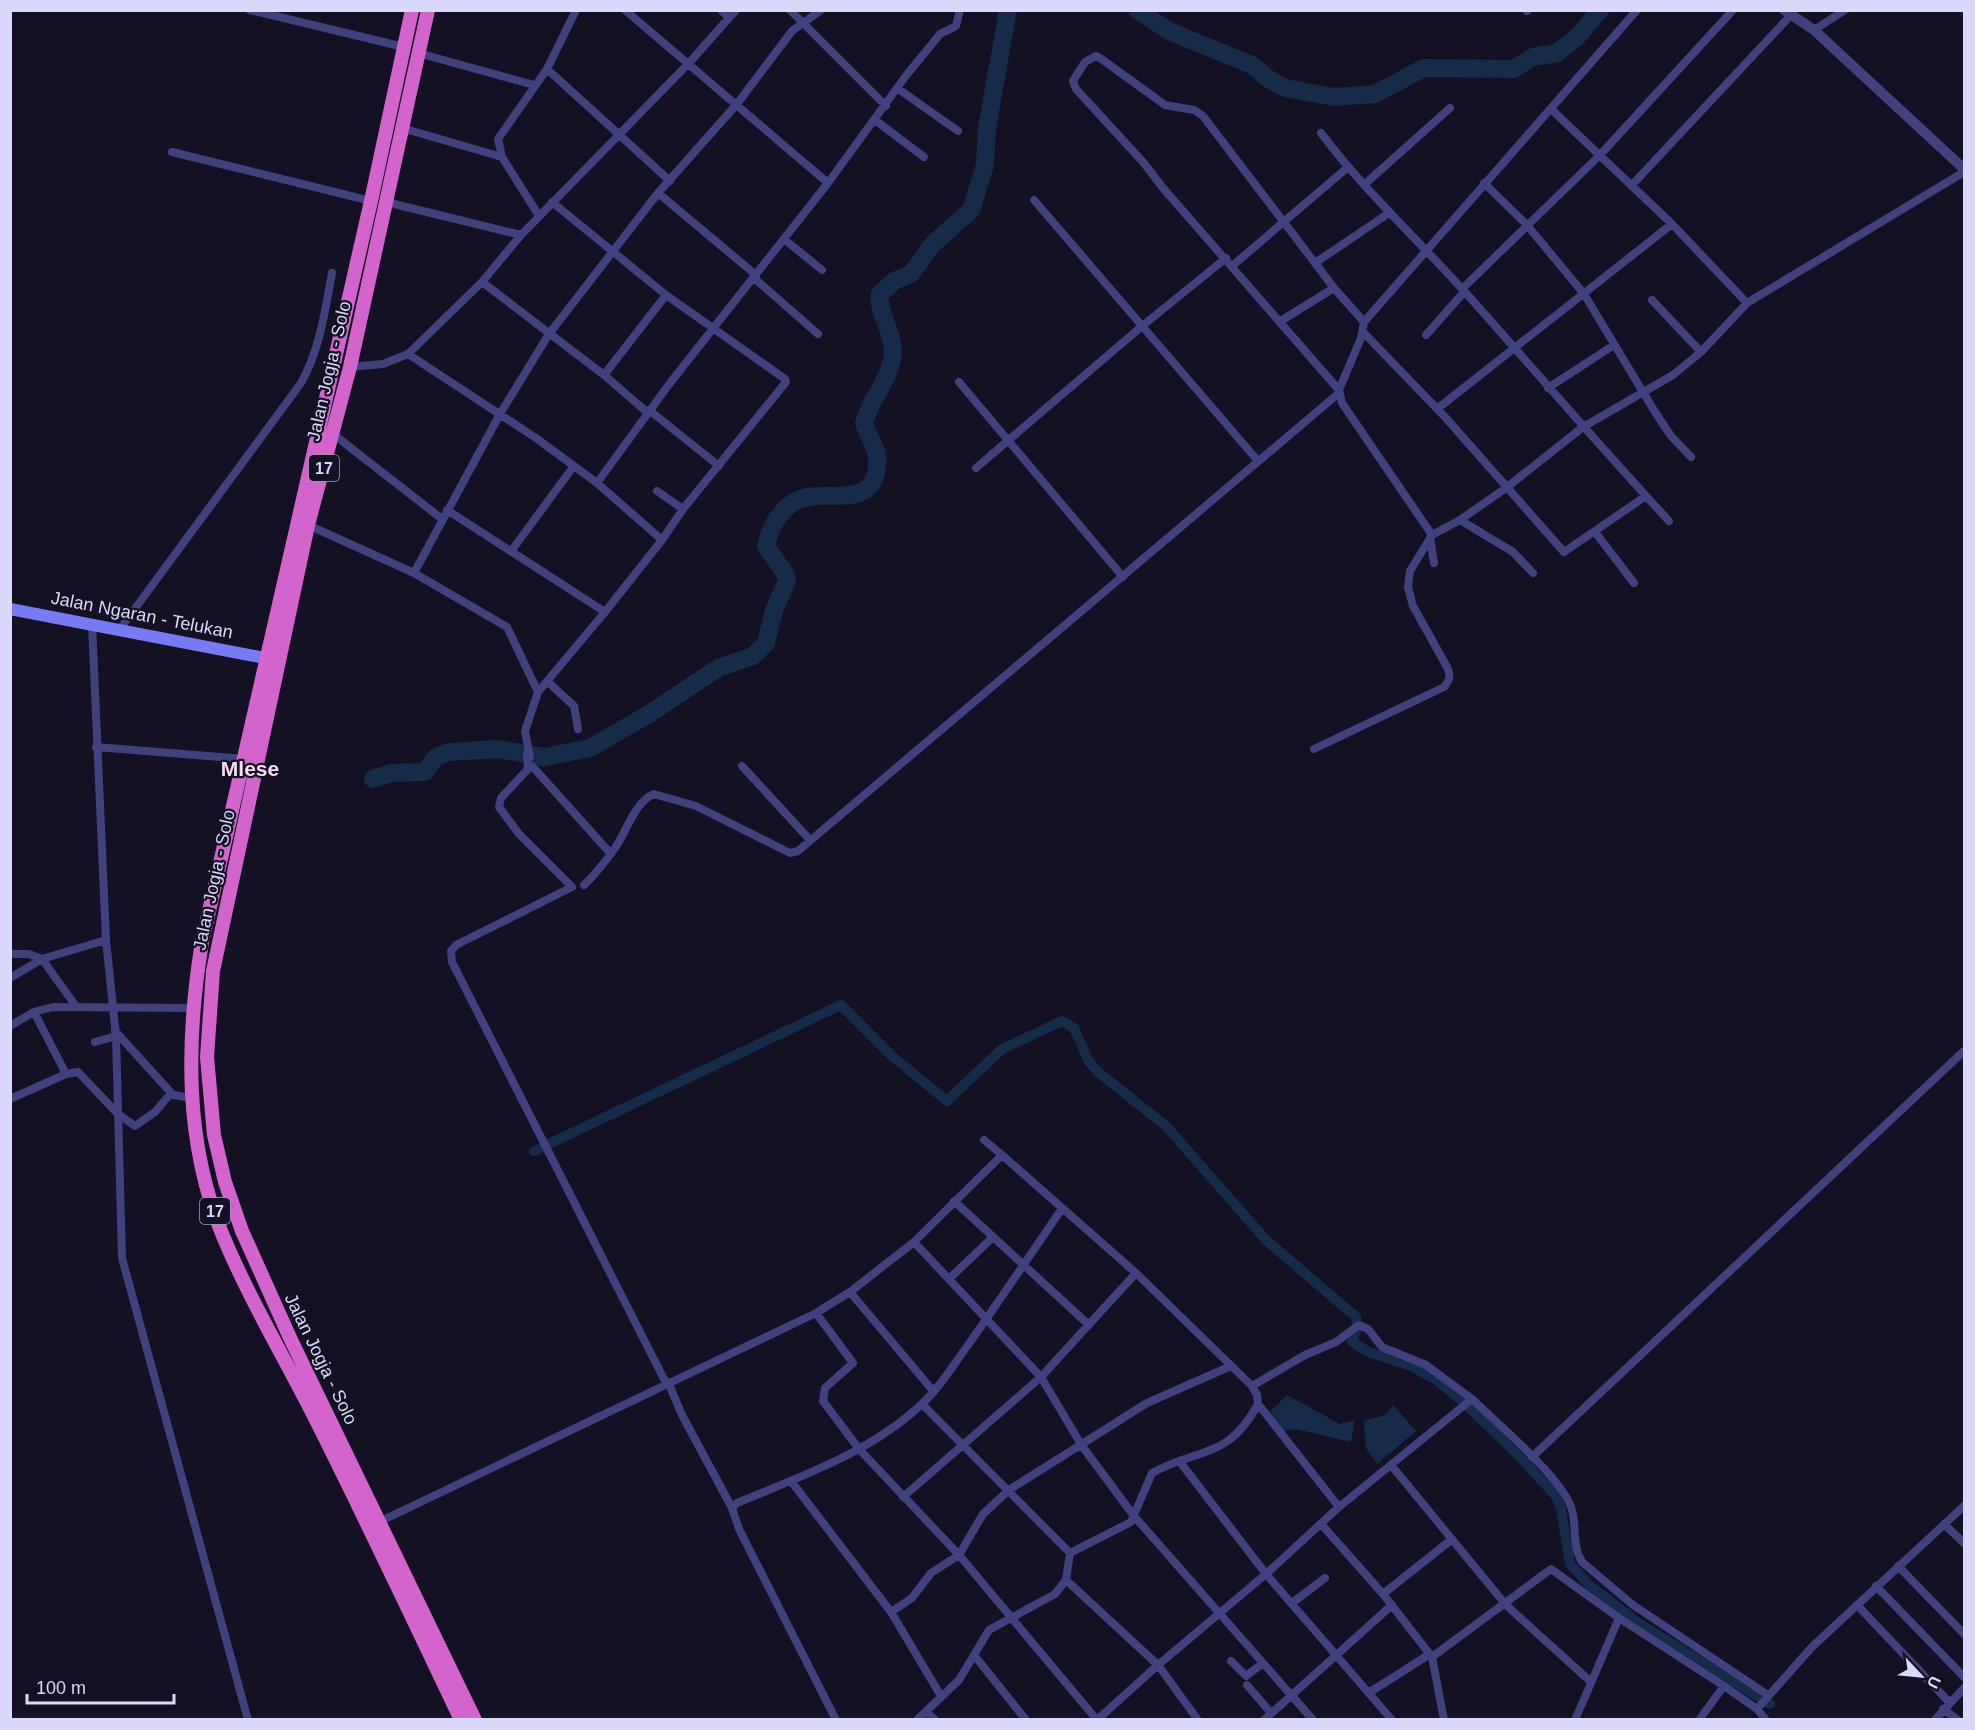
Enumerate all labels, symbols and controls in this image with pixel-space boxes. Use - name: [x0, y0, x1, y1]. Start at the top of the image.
- street label: Jalan Jogja - Solo: [303, 299, 355, 443]
- road number: 17: [309, 455, 339, 481]
- street label: Jalan Ngaran - Telukan: [49, 588, 235, 642]
- district label: Mlese: [221, 757, 279, 780]
- street label: Jalan Jogja - Solo: [189, 808, 239, 952]
- road number: 17: [200, 1198, 230, 1224]
- street label: Jalan Jogja - Solo: [281, 1290, 361, 1428]
- north arrow: [1891, 1646, 1951, 1706]
- scale bar: [27, 1667, 174, 1705]
- text: U: [1924, 1673, 1944, 1691]
- text: 100 m: [36, 1678, 86, 1698]

